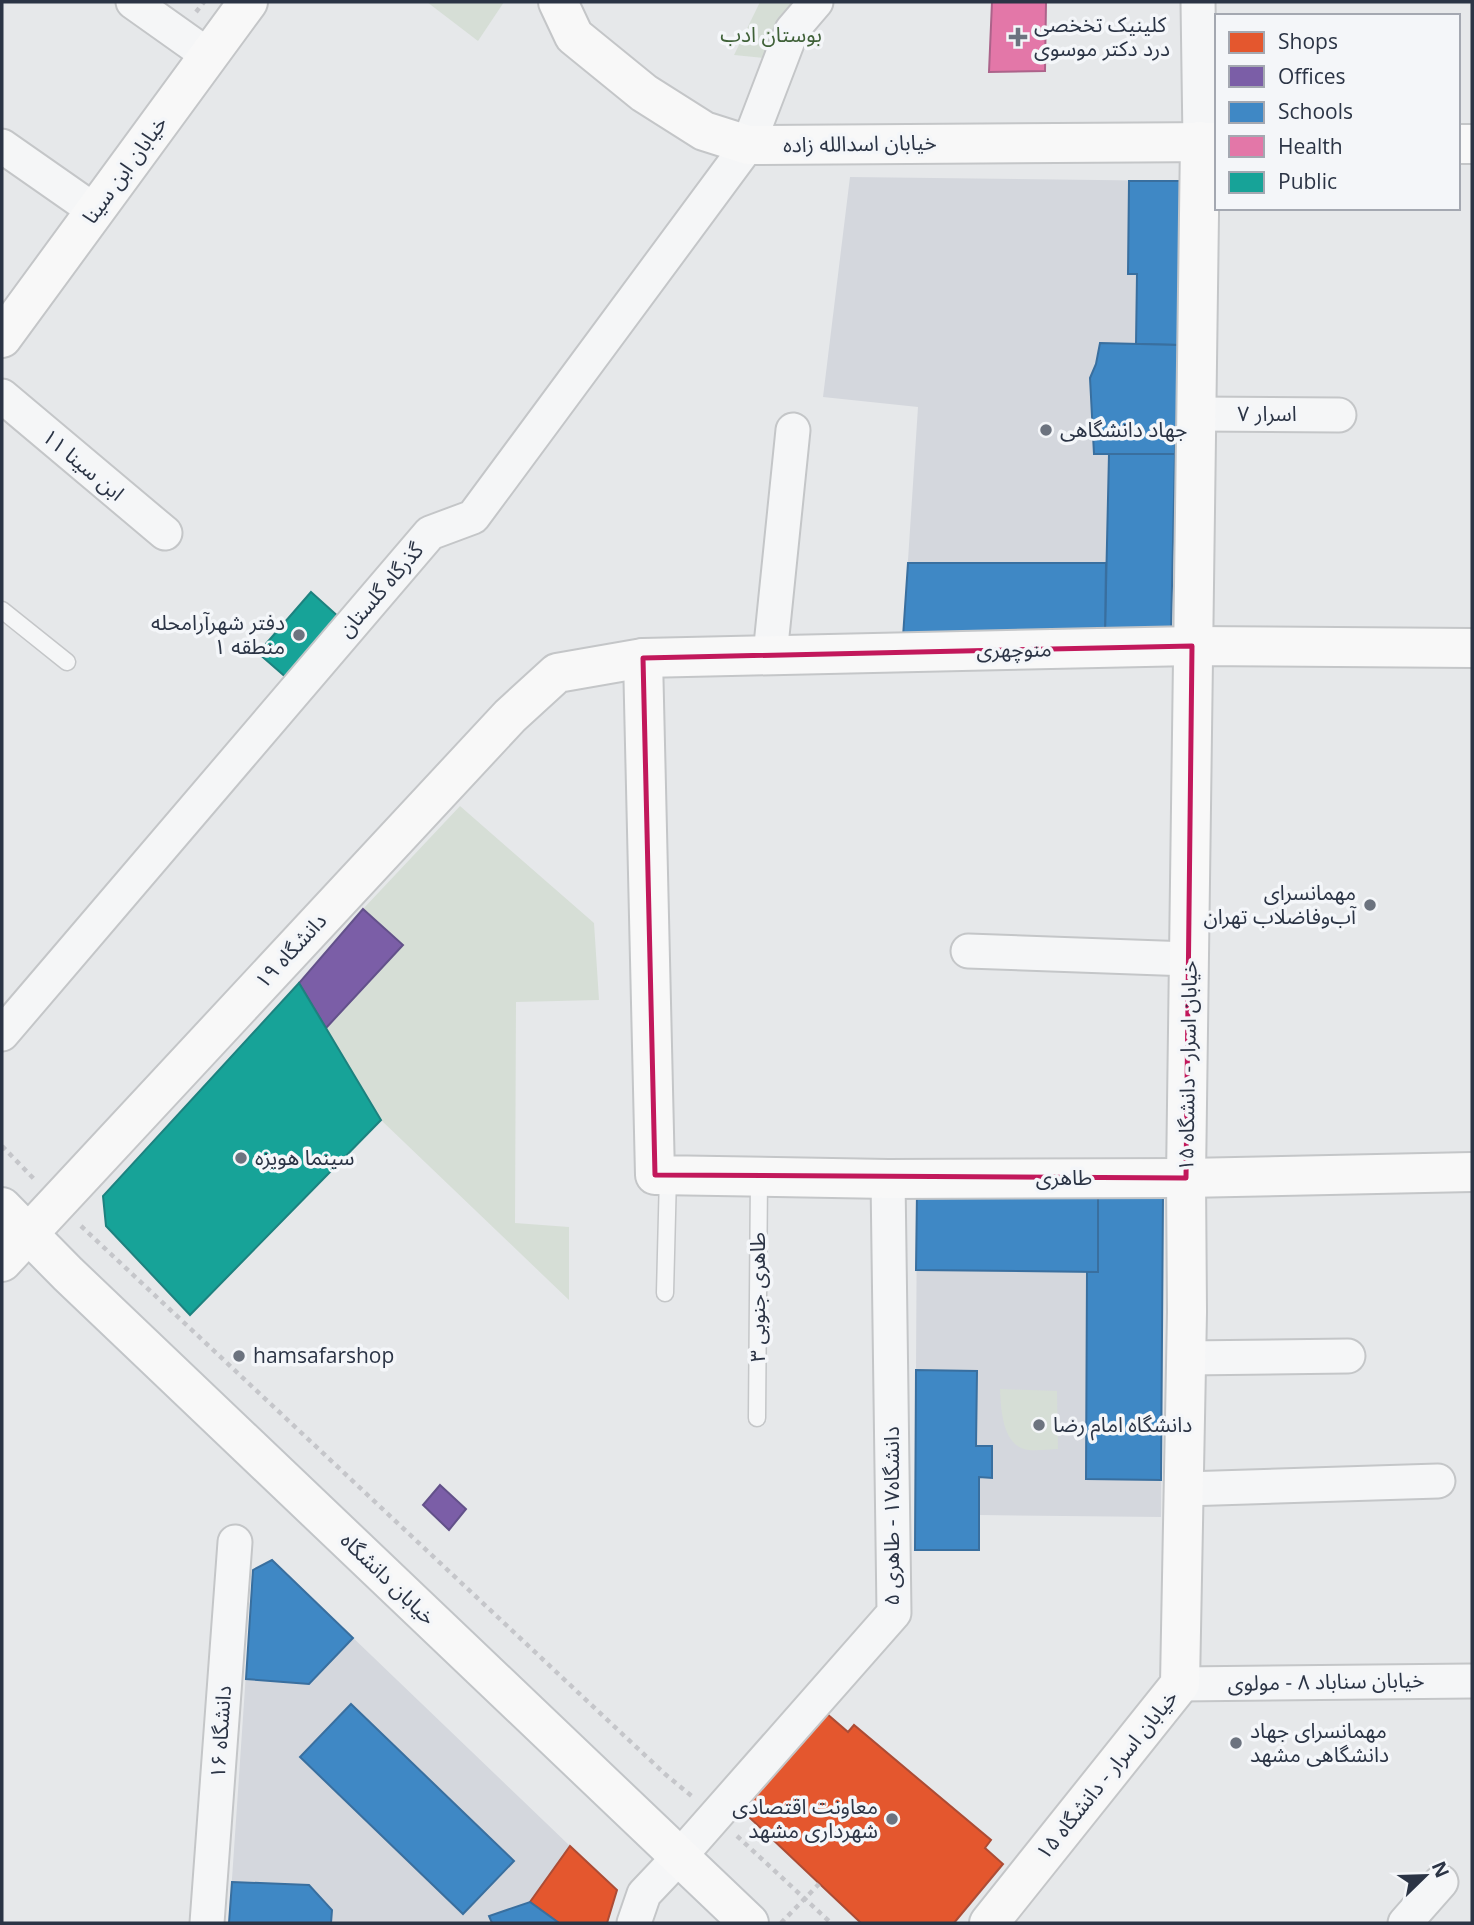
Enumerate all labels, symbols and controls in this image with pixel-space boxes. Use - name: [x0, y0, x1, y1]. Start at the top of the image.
- place label: کلینیک تخخصی درد دکتر موسوی: [1034, 10, 1170, 62]
- legend: [1215, 14, 1460, 210]
- park label: بوستان ادب: [720, 20, 822, 48]
- marker: کلینیک تخخصی درد دکتر موسوی: [1008, 27, 1028, 47]
- text: Shops: [1278, 27, 1338, 55]
- text: Offices: [1278, 62, 1346, 90]
- text: Schools: [1278, 97, 1353, 125]
- street label: خیابان ابن سینا: [76, 110, 173, 229]
- street label: خیابان اسدالله زاده: [783, 128, 937, 158]
- text: Health: [1278, 132, 1343, 160]
- text: Public: [1278, 167, 1337, 195]
- street label: اسرار ۷: [1237, 399, 1297, 427]
- place label: جهاد دانشگاهی: [1060, 415, 1187, 443]
- street label: ابن سینا ۱۱: [37, 422, 130, 507]
- marker: جهاد دانشگاهی: [1038, 422, 1054, 438]
- street label: گذرگاه گلستان: [331, 536, 429, 643]
- place label: دفتر شهرآرامحله منطقه ۱: [151, 608, 285, 660]
- marker: دفتر شهرآرامحله منطقه ۱: [291, 627, 307, 643]
- street label: منوچهری: [976, 634, 1052, 664]
- place label: مهمانسرای آب‌و‌فاضلاب تهران: [1203, 878, 1357, 930]
- marker: مهمانسرای آب‌و‌فاضلاب تهران: [1362, 897, 1378, 913]
- street label: دانشگاه ۱۹: [248, 907, 332, 994]
- street label: خیابان اسرار - دانشگاه ۱۵: [1171, 960, 1203, 1172]
- place label: سینما هویزه: [255, 1143, 354, 1171]
- marker: سینما هویزه: [233, 1150, 249, 1166]
- street label: طاهری: [1036, 1163, 1092, 1191]
- street label: طاهری جنوبی ۳: [743, 1232, 771, 1362]
- place label: hamsafarshop: [253, 1341, 394, 1369]
- marker: hamsafarshop: [231, 1348, 247, 1364]
- place label: دانشگاه امام رضا: [1053, 1410, 1192, 1441]
- marker: دانشگاه امام رضا: [1031, 1417, 1047, 1433]
- street label: دانشگاه۱۷ - طاهری ۵: [877, 1426, 905, 1606]
- street label: خیابان دانشگاه: [335, 1526, 442, 1631]
- street label: خیابان سناباد ۸ - مولوی: [1227, 1665, 1425, 1697]
- street label: دانشگاه ۱۶: [203, 1684, 237, 1779]
- street label: خیابان اسرار - دانشگاه ۱۵: [1029, 1684, 1183, 1865]
- place label: مهمانسرای جهاد دانشگاهی مشهد: [1250, 1716, 1389, 1768]
- marker: مهمانسرای جهاد دانشگاهی مشهد: [1228, 1735, 1244, 1751]
- place label: معاونت اقتصادی شهرداری مشهد: [732, 1792, 878, 1844]
- marker: معاونت اقتصادی شهرداری مشهد: [884, 1811, 900, 1827]
- north arrow: [1390, 1841, 1460, 1911]
- text: N: [1426, 1857, 1456, 1882]

